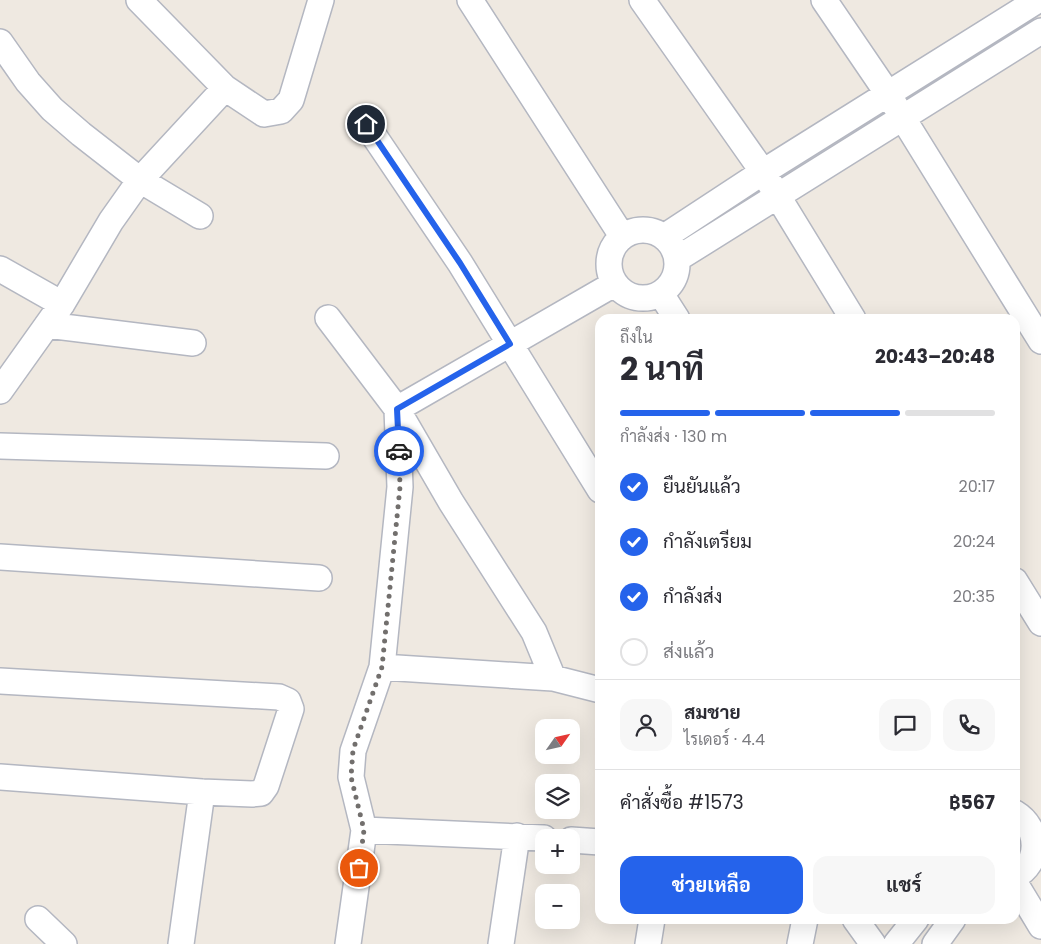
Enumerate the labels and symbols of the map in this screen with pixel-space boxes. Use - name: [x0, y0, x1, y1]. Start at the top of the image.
- pin: [345, 103, 387, 145]
- courier: [374, 426, 424, 476]
- north arrow: [535, 719, 580, 764]
- pin: [338, 847, 380, 889]

